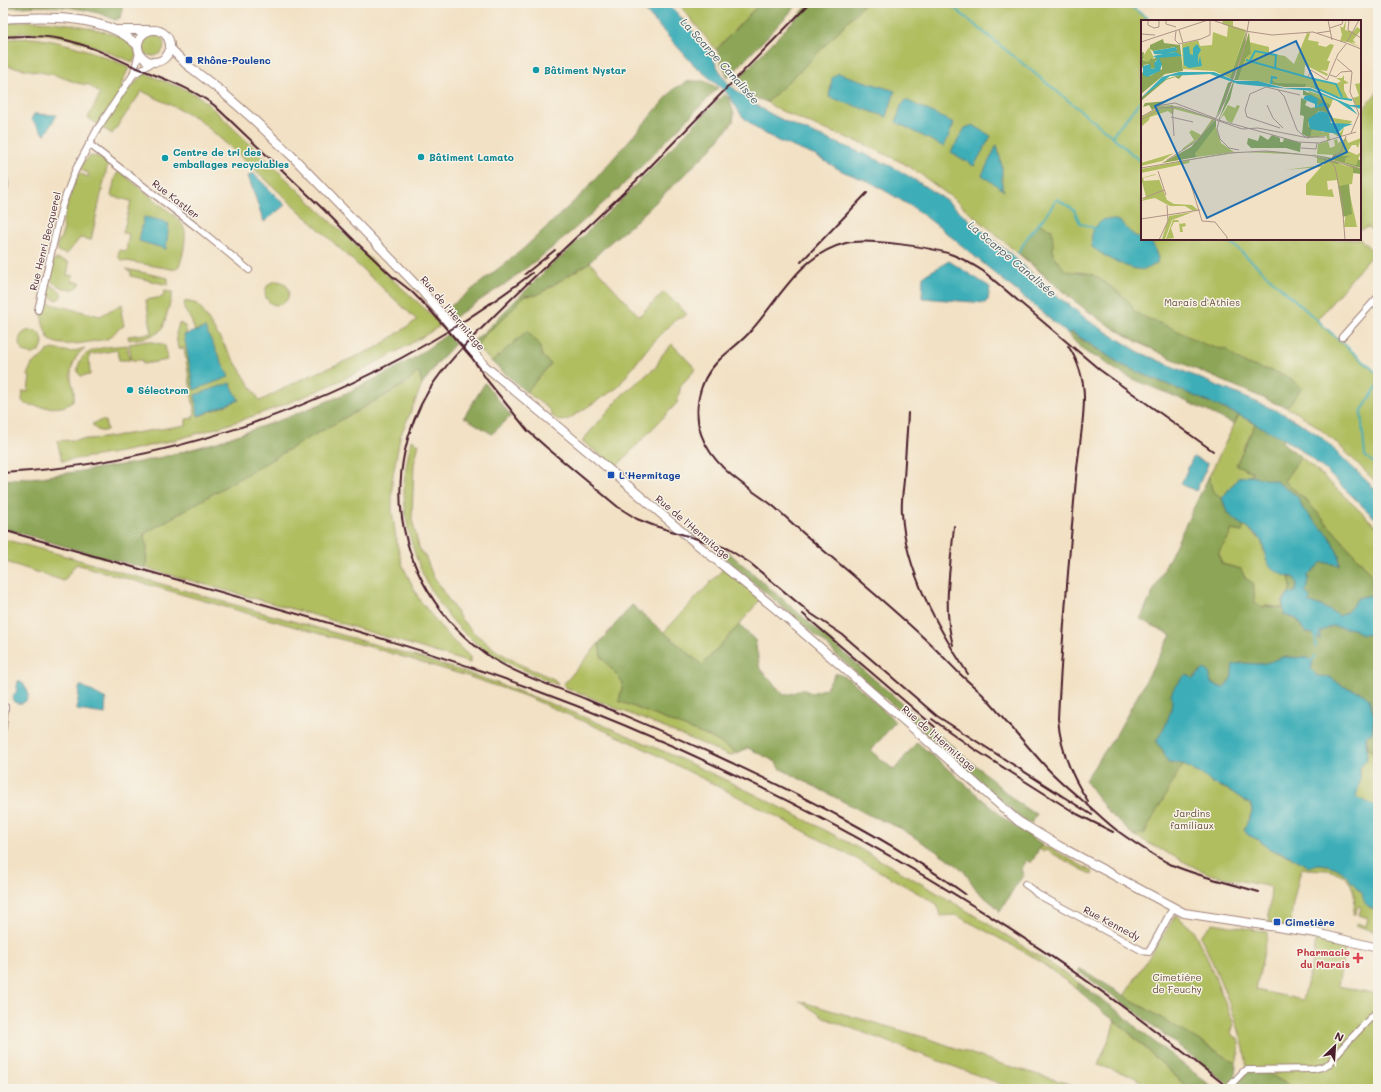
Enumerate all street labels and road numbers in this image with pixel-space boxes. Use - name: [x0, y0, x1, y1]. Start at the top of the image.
- street label: Rue Kastler: [149, 176, 203, 222]
- street label: Rue Henri Becquerel: [26, 190, 64, 292]
- street label: Rue de l'Hermitage: [418, 273, 488, 353]
- street label: Rue de l'Hermitage: [653, 492, 733, 562]
- street label: Rue de l'Hermitage: [899, 702, 979, 774]
- street label: Rue Kennedy: [1081, 902, 1143, 944]

